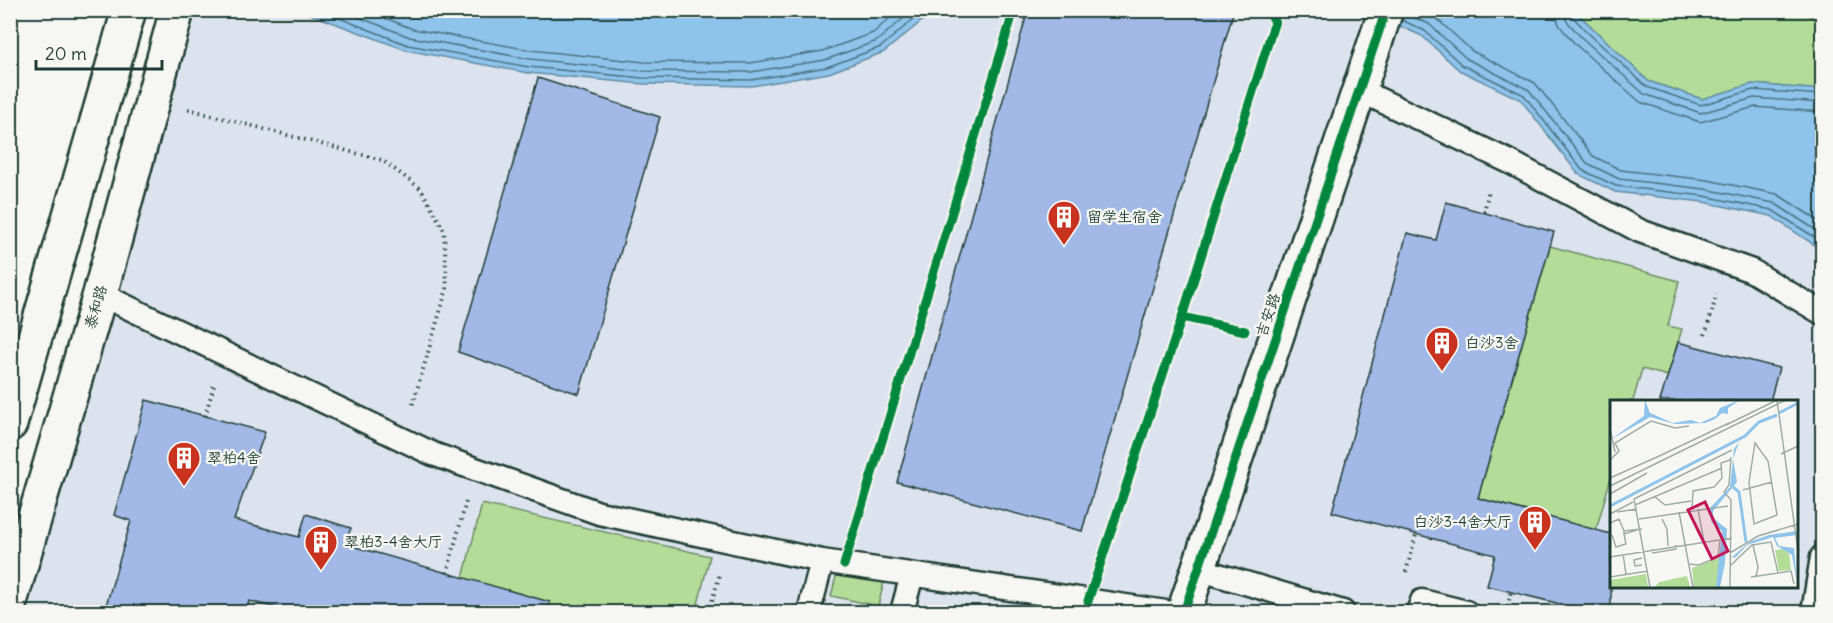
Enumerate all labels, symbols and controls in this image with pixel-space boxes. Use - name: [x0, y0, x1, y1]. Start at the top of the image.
- scale bar: [36, 33, 162, 71]
- text: 20 m: [45, 42, 87, 65]
- building icon: 留学生宿舍: [1046, 199, 1082, 246]
- place label: 留学生宿舍: [1087, 207, 1162, 226]
- street label: 泰和路: [80, 283, 111, 331]
- street label: 吉安路: [1251, 290, 1284, 339]
- building icon: 白沙3舍: [1424, 325, 1460, 372]
- place label: 白沙3舍: [1465, 333, 1519, 352]
- inset map: [1610, 400, 1797, 587]
- building icon: 翠柏4舍: [166, 440, 202, 487]
- place label: 翠柏4舍: [207, 448, 261, 467]
- building icon: 白沙3-4舍大厅: [1517, 504, 1553, 551]
- place label: 白沙3-4舍大厅: [1413, 512, 1512, 531]
- building icon: 翠柏3-4舍大厅: [303, 524, 339, 571]
- place label: 翠柏3-4舍大厅: [344, 532, 443, 551]

